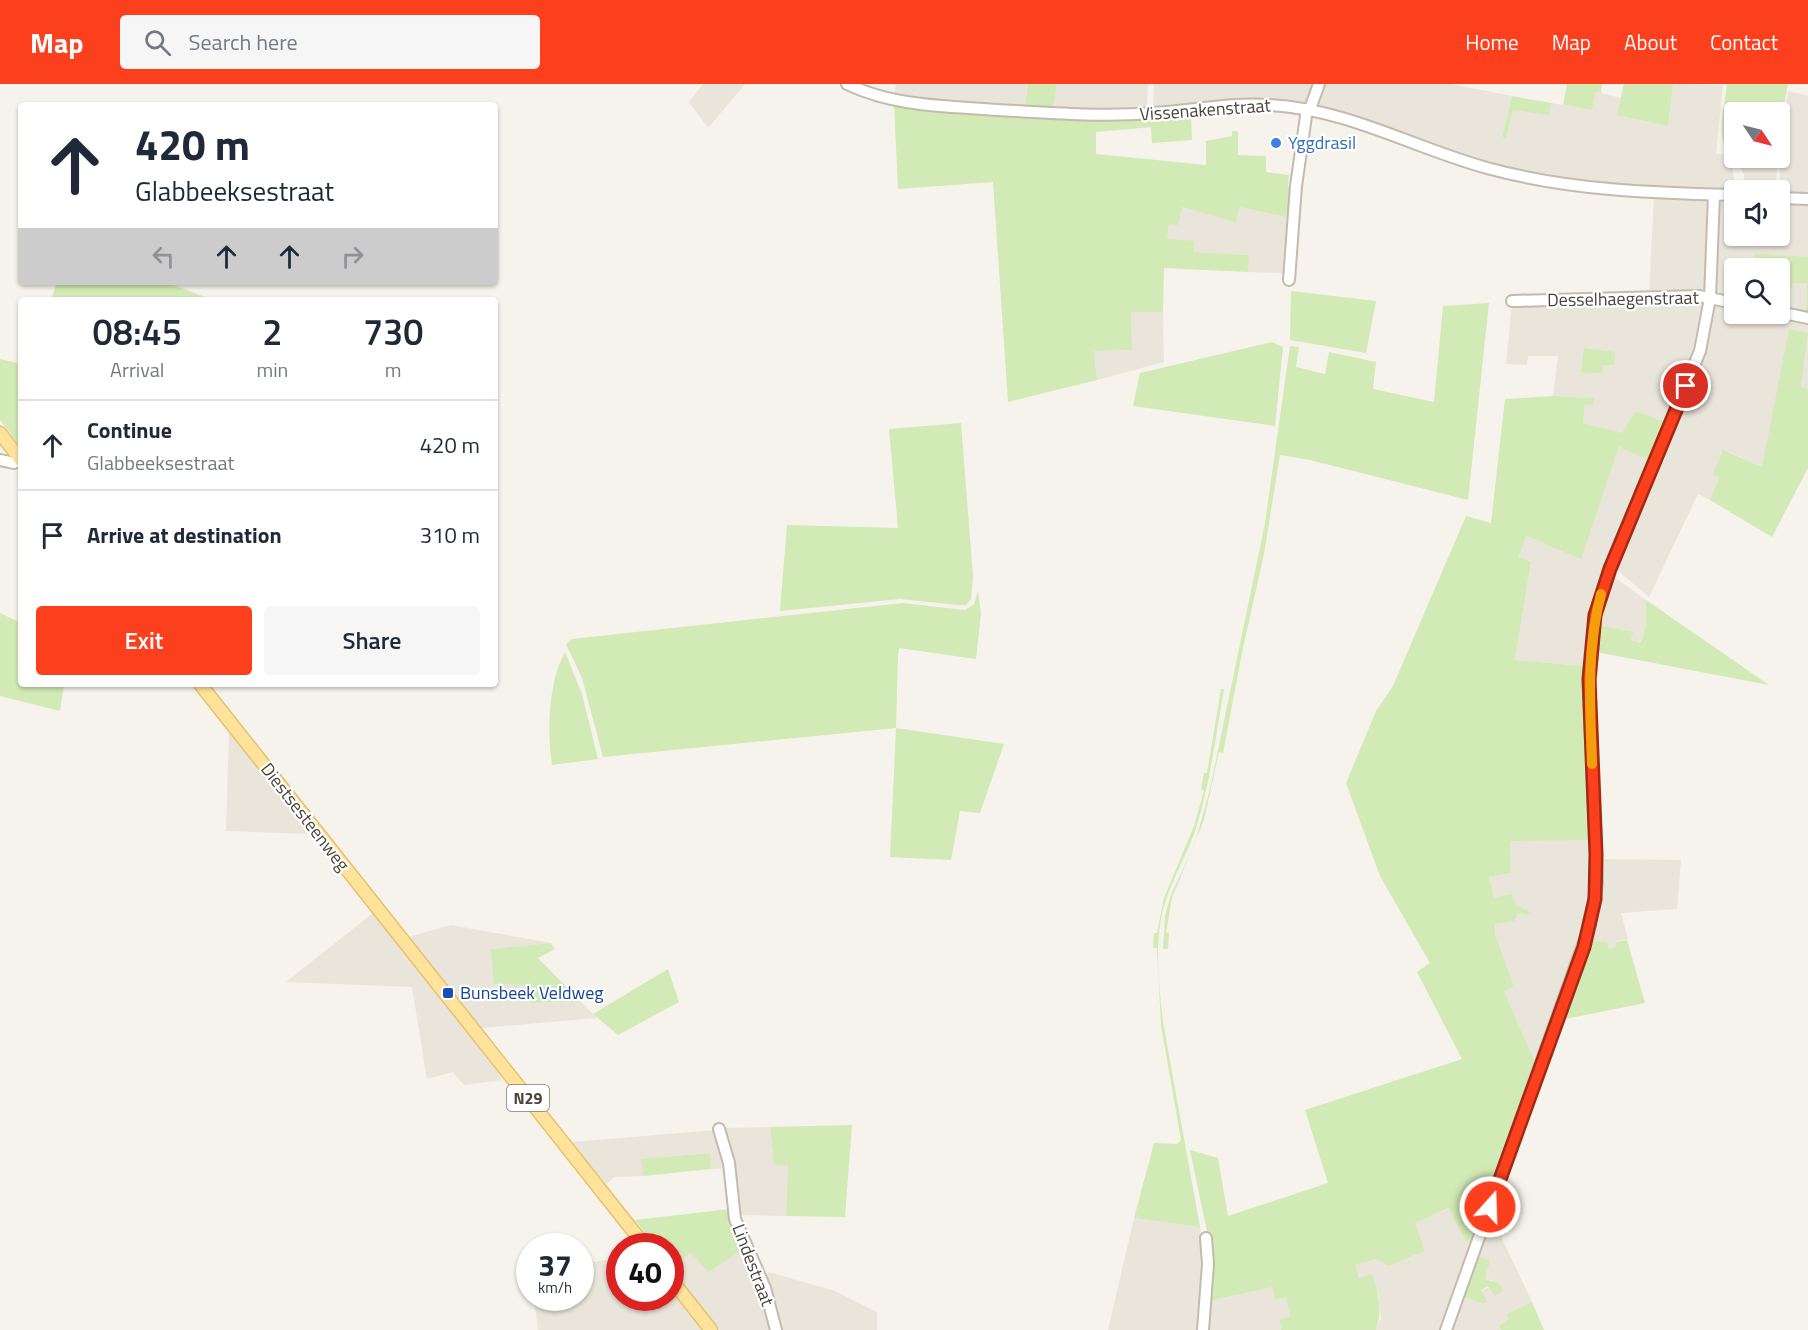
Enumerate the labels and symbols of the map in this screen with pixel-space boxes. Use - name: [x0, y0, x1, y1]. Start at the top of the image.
- street label: Vissenakenstraat: [1139, 91, 1272, 128]
- north arrow: [1724, 102, 1790, 168]
- place label: Yggdrasil: [1288, 129, 1356, 156]
- marker: Yggdrasil: [1269, 136, 1283, 150]
- street label: Desselhaegenstraat: [1547, 284, 1700, 313]
- pin: [1660, 360, 1711, 411]
- street label: Diestsesteenweg: [254, 757, 356, 877]
- place label: Bunsbeek Veldweg: [460, 979, 604, 1006]
- marker: Bunsbeek Veldweg: [441, 986, 455, 1000]
- road number: N29: [507, 1085, 549, 1111]
- position arrow: [1458, 1175, 1522, 1239]
- street label: Lindestraat: [725, 1220, 782, 1310]
- speed limit sign: 40: [606, 1233, 684, 1311]

